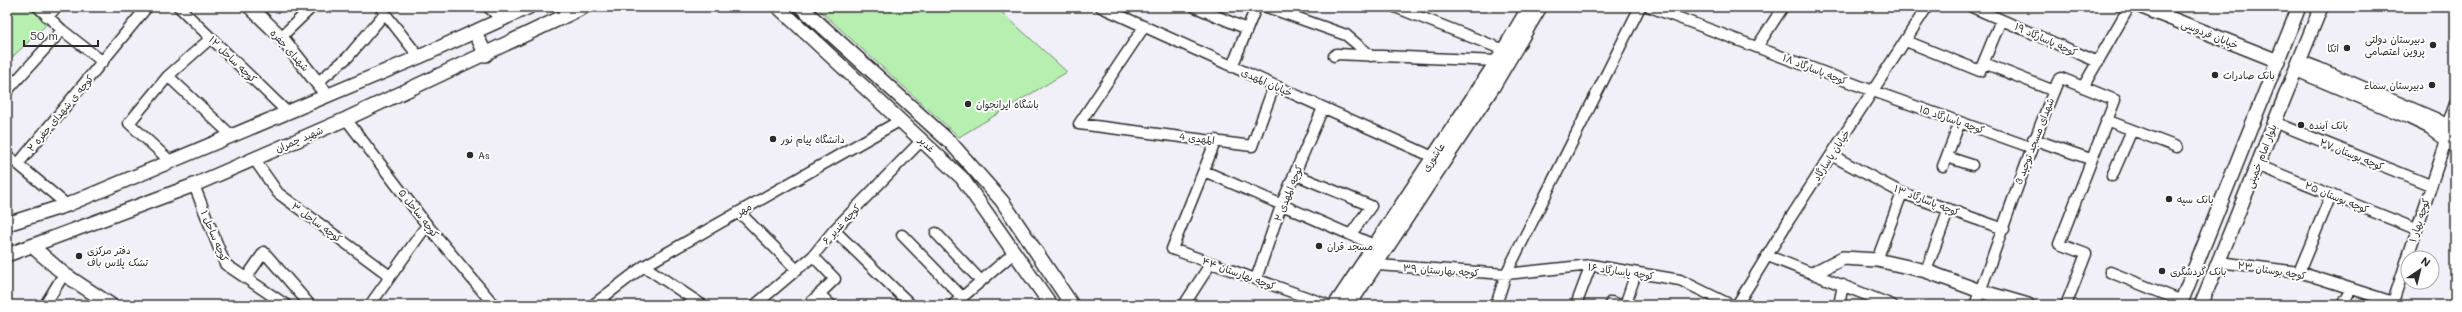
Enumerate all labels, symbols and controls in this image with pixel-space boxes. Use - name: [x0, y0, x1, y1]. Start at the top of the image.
- street label: خیابان فردوسی: [2179, 16, 2241, 53]
- street label: کوچه پاسارگاد ۱۹: [2012, 19, 2080, 59]
- scale bar: [24, 22, 98, 48]
- street label: شهدای جفره: [267, 26, 313, 74]
- text: 50 m: [30, 27, 58, 43]
- place label: دبیرستان دولتی پروین اعتصامی: [2365, 32, 2425, 59]
- street label: کوچه ساحل ۱۲: [206, 33, 260, 85]
- marker: دبیرستان دولتی پروین اعتصامی: [2428, 40, 2438, 50]
- place label: اتکا: [2327, 41, 2339, 55]
- marker: اتکا: [2342, 43, 2352, 53]
- street label: کوچه پاسارگاد ۱۸: [1781, 50, 1849, 88]
- street label: خیابان المهدی: [1239, 65, 1295, 100]
- place label: بانک صادرات: [2223, 68, 2275, 82]
- marker: بانک صادرات: [2210, 70, 2220, 80]
- street label: کوچه ی شهدای جفره ۲: [24, 72, 96, 154]
- place label: دبیرستان سماء: [2364, 78, 2424, 92]
- marker: دبیرستان سماء: [2427, 80, 2437, 90]
- street label: شهدای مسجد توحید 3: [2011, 95, 2057, 186]
- place label: باشگاه ایرانجوان: [976, 97, 1039, 112]
- marker: باشگاه ایرانجوان: [963, 99, 973, 109]
- street label: کوچه پاسارگاد ۱۵: [1918, 101, 1986, 137]
- place label: بانک آینده: [2309, 118, 2348, 132]
- marker: بانک آینده: [2296, 120, 2306, 130]
- street label: بلوار امام خمینی: [2242, 122, 2281, 190]
- street label: شهید چمران: [273, 123, 325, 155]
- street label: خیابان پاسارگاد: [1809, 127, 1853, 183]
- street label: المهدی 4: [1179, 129, 1215, 147]
- place label: دانشگاه پیام نور: [780, 132, 845, 147]
- street label: غدیر: [915, 132, 938, 155]
- marker: دانشگاه پیام نور: [768, 134, 778, 144]
- street label: کوچه بوستان ۲۷: [2318, 135, 2386, 173]
- street label: عاشوری: [1418, 140, 1448, 174]
- place label: As: [478, 148, 490, 162]
- marker: As: [465, 150, 475, 160]
- street label: کوچه المهدی ۲: [1270, 163, 1306, 223]
- street label: کوچه بوستان ۲۵: [2303, 178, 2371, 216]
- street label: کوچه پاسارگاد ۱۳: [1892, 181, 1962, 219]
- street label: کوچه ساحل ۵: [396, 186, 442, 240]
- place label: بانک سپه: [2177, 192, 2214, 206]
- marker: بانک سپه: [2164, 194, 2174, 204]
- street label: کوچه بهار ۱: [2405, 196, 2433, 244]
- street label: کوچه ساحل ۳: [289, 199, 345, 245]
- street label: مهر: [733, 199, 754, 219]
- street label: کوچه غدیر ۶: [819, 201, 863, 247]
- street label: کوچه ساحل ۱: [198, 208, 232, 264]
- place label: مسجد قران: [1327, 239, 1373, 253]
- marker: مسجد قران: [1314, 241, 1324, 251]
- place label: دفتر مرکزی تشک پلاس باف: [87, 243, 148, 269]
- north arrow: [2400, 250, 2440, 290]
- marker: دفتر مرکزی تشک پلاس باف: [74, 251, 84, 261]
- street label: کوچه بهارستان ۴۴: [1200, 253, 1278, 293]
- text: N: [2418, 253, 2434, 270]
- street label: کوچه بوستان ۲۳: [2237, 258, 2307, 282]
- street label: کوچه پاسارگاد ۱۶: [1587, 259, 1655, 283]
- street label: کوچه بهارستان ۳۹: [1402, 260, 1480, 280]
- place label: بانک گردشگری: [2170, 264, 2227, 278]
- marker: بانک گردشگری: [2157, 266, 2167, 276]

